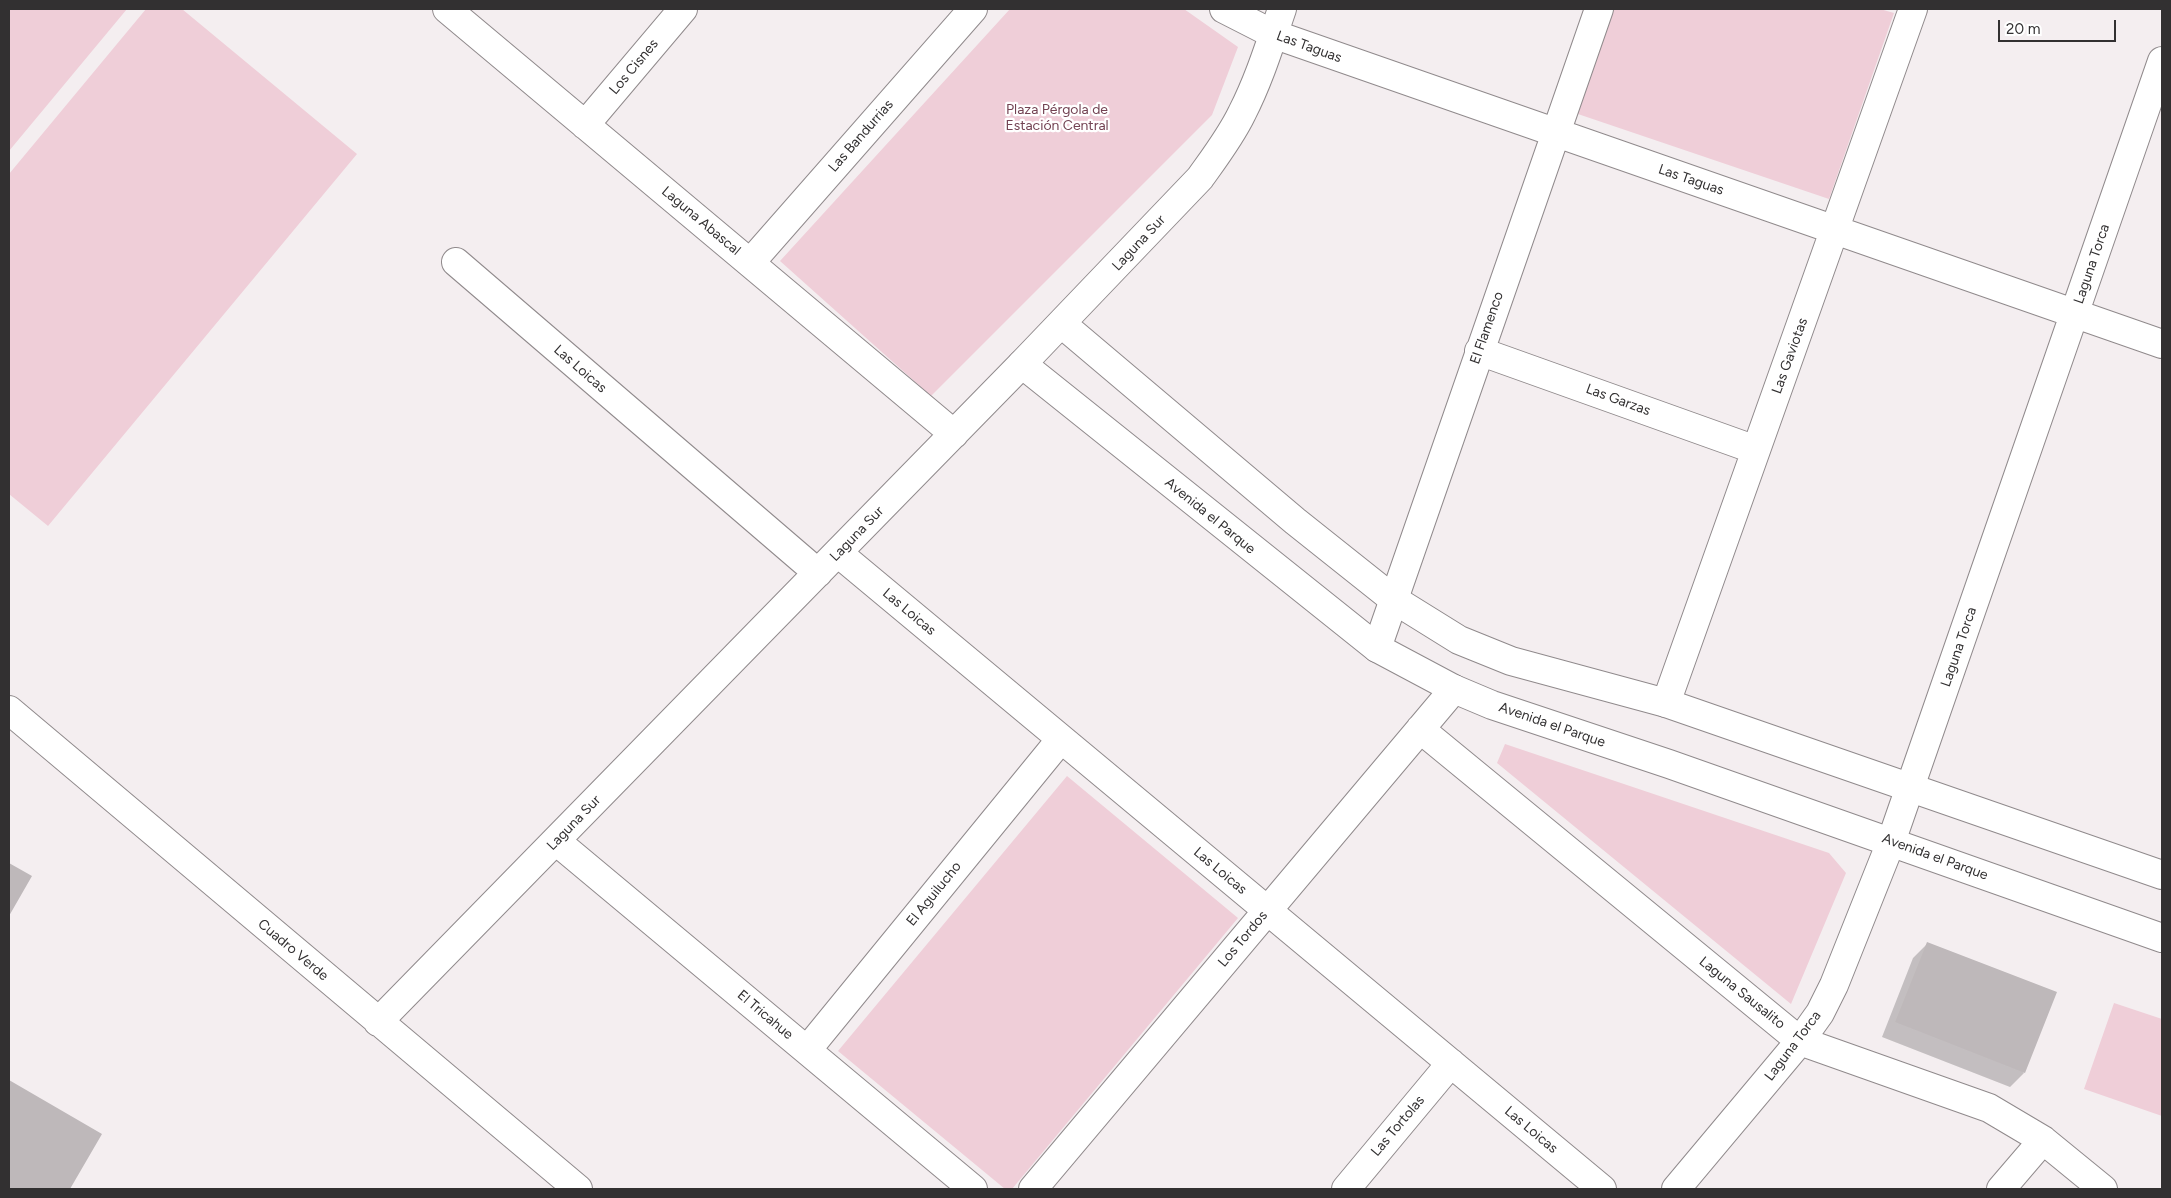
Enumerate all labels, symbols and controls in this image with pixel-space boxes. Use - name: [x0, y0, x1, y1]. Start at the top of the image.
- scale bar: [2001, 10, 2118, 42]
- text: 20 m: [2006, 20, 2040, 38]
- street label: Las Taguas: [1274, 27, 1344, 67]
- street label: Los Cisnes: [606, 36, 662, 98]
- street label: Las Bandurrias: [825, 96, 897, 176]
- park label: Plaza Pérgola de Estación Central: [1005, 102, 1109, 134]
- street label: Las Taguas: [1656, 161, 1726, 199]
- street label: Laguna Abascal: [658, 183, 744, 259]
- street label: Laguna Sur: [1109, 212, 1169, 274]
- street label: Laguna Torca: [2070, 222, 2114, 306]
- street label: El Flamenco: [1467, 289, 1507, 367]
- street label: Las Gaviotas: [1768, 316, 1812, 396]
- street label: Las Loicas: [550, 342, 610, 396]
- street label: Las Garzas: [1583, 381, 1653, 419]
- street label: Avenida el Parque: [1161, 474, 1259, 558]
- street label: Laguna Sur: [827, 503, 887, 565]
- street label: Las Loicas: [879, 585, 939, 639]
- street label: Laguna Torca: [1937, 605, 1981, 689]
- street label: Avenida el Parque: [1497, 699, 1607, 751]
- street label: Laguna Sur: [544, 792, 604, 854]
- street label: Avenida el Parque: [1880, 830, 1990, 884]
- street label: Las Loicas: [1190, 844, 1250, 898]
- street label: El Aguilucho: [903, 858, 965, 930]
- street label: Los Tordos: [1215, 908, 1271, 970]
- street label: Cuadro Verde: [254, 916, 332, 984]
- street label: Laguna Sausalito: [1696, 953, 1788, 1033]
- street label: El Tricahue: [734, 987, 796, 1043]
- street label: Laguna Torca: [1761, 1008, 1825, 1084]
- street label: Las Tortolas: [1368, 1092, 1428, 1160]
- street label: Las Loicas: [1501, 1103, 1561, 1157]

